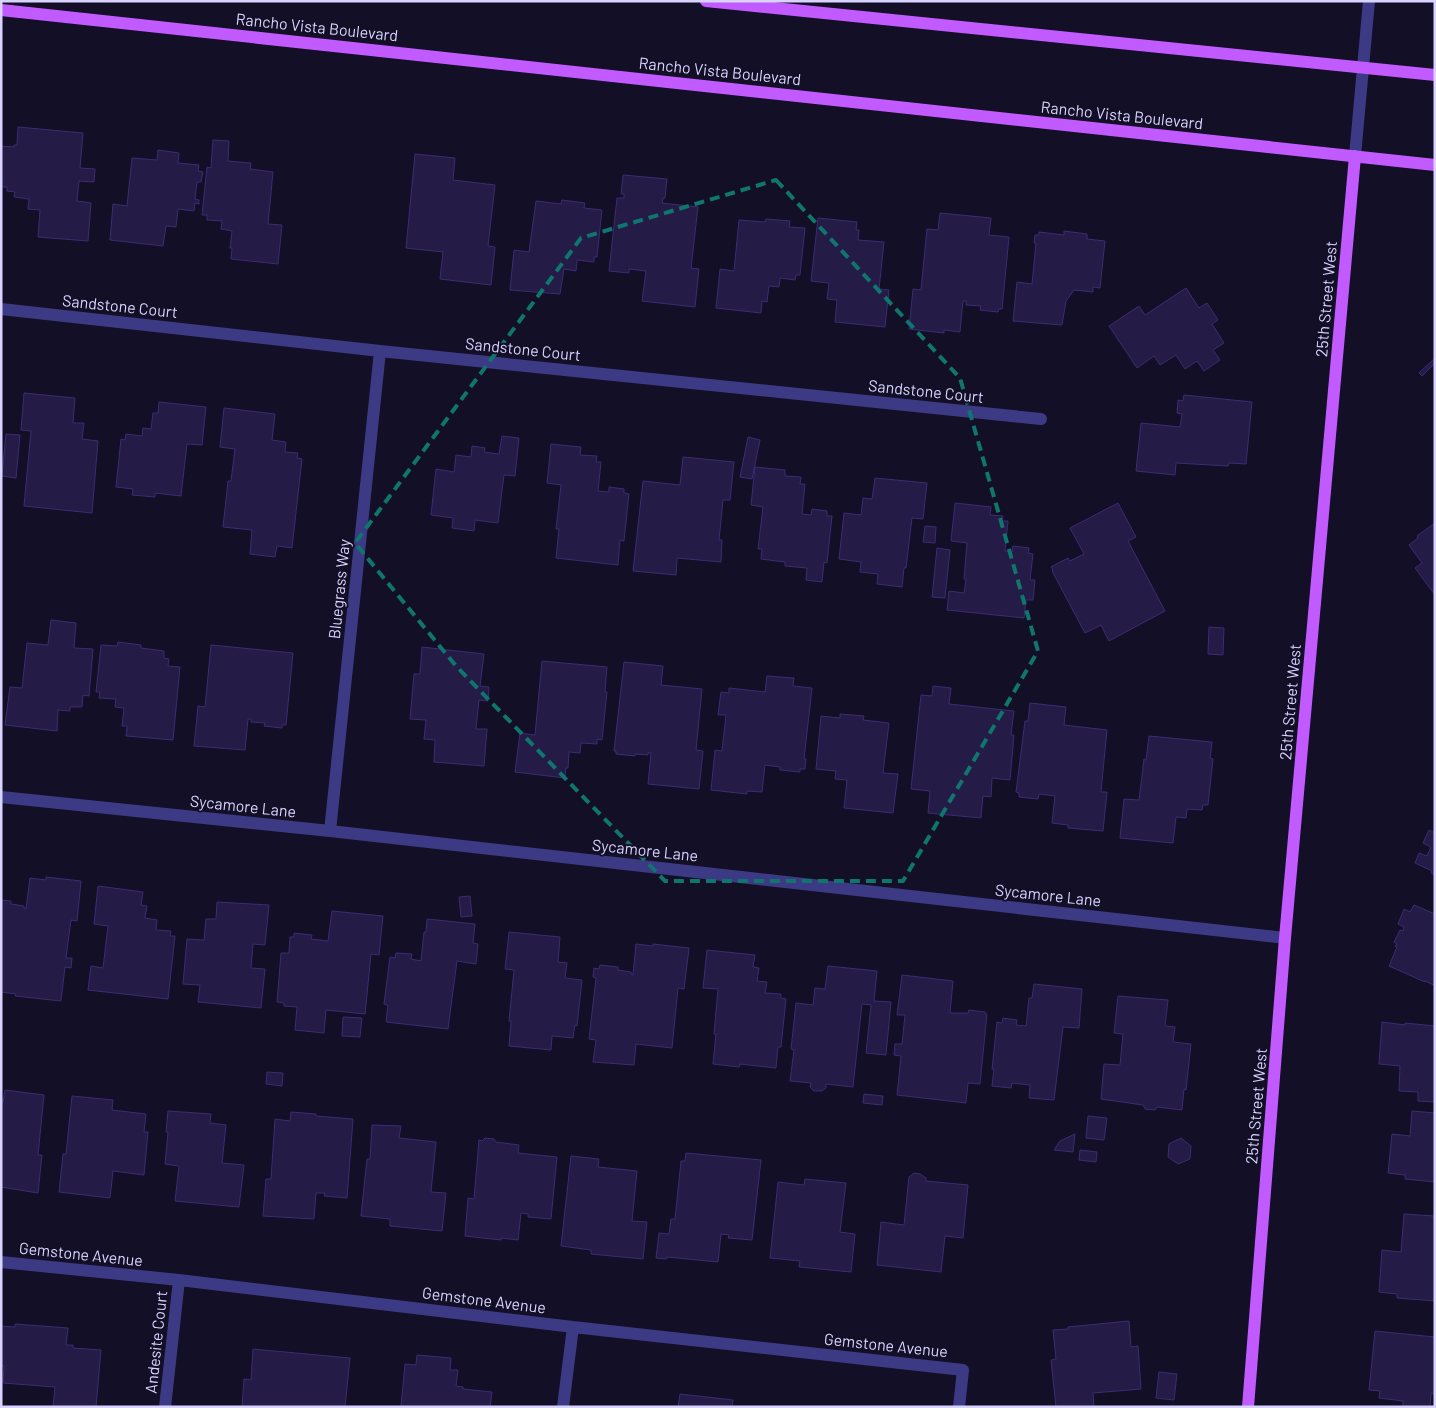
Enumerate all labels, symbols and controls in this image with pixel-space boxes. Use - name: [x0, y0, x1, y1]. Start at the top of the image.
- street label: Rancho Vista Boulevard: [235, 9, 399, 44]
- street label: Rancho Vista Boulevard: [638, 53, 802, 88]
- street label: Rancho Vista Boulevard: [1040, 97, 1204, 132]
- street label: 25th Street West: [1311, 240, 1340, 358]
- street label: Sandstone Court: [61, 290, 179, 321]
- street label: Sandstone Court: [464, 333, 582, 364]
- street label: Sandstone Court: [867, 375, 985, 406]
- street label: Bluegrass Way: [324, 537, 353, 640]
- street label: 25th Street West: [1275, 643, 1304, 761]
- street label: Sycamore Lane: [189, 790, 297, 821]
- street label: Sycamore Lane: [591, 834, 699, 865]
- street label: Sycamore Lane: [994, 879, 1102, 910]
- street label: 25th Street West: [1241, 1047, 1270, 1165]
- street label: Gemstone Avenue: [18, 1238, 144, 1269]
- street label: Gemstone Avenue: [421, 1282, 547, 1317]
- street label: Andesite Court: [141, 1290, 170, 1394]
- street label: Gemstone Avenue: [823, 1329, 949, 1360]

